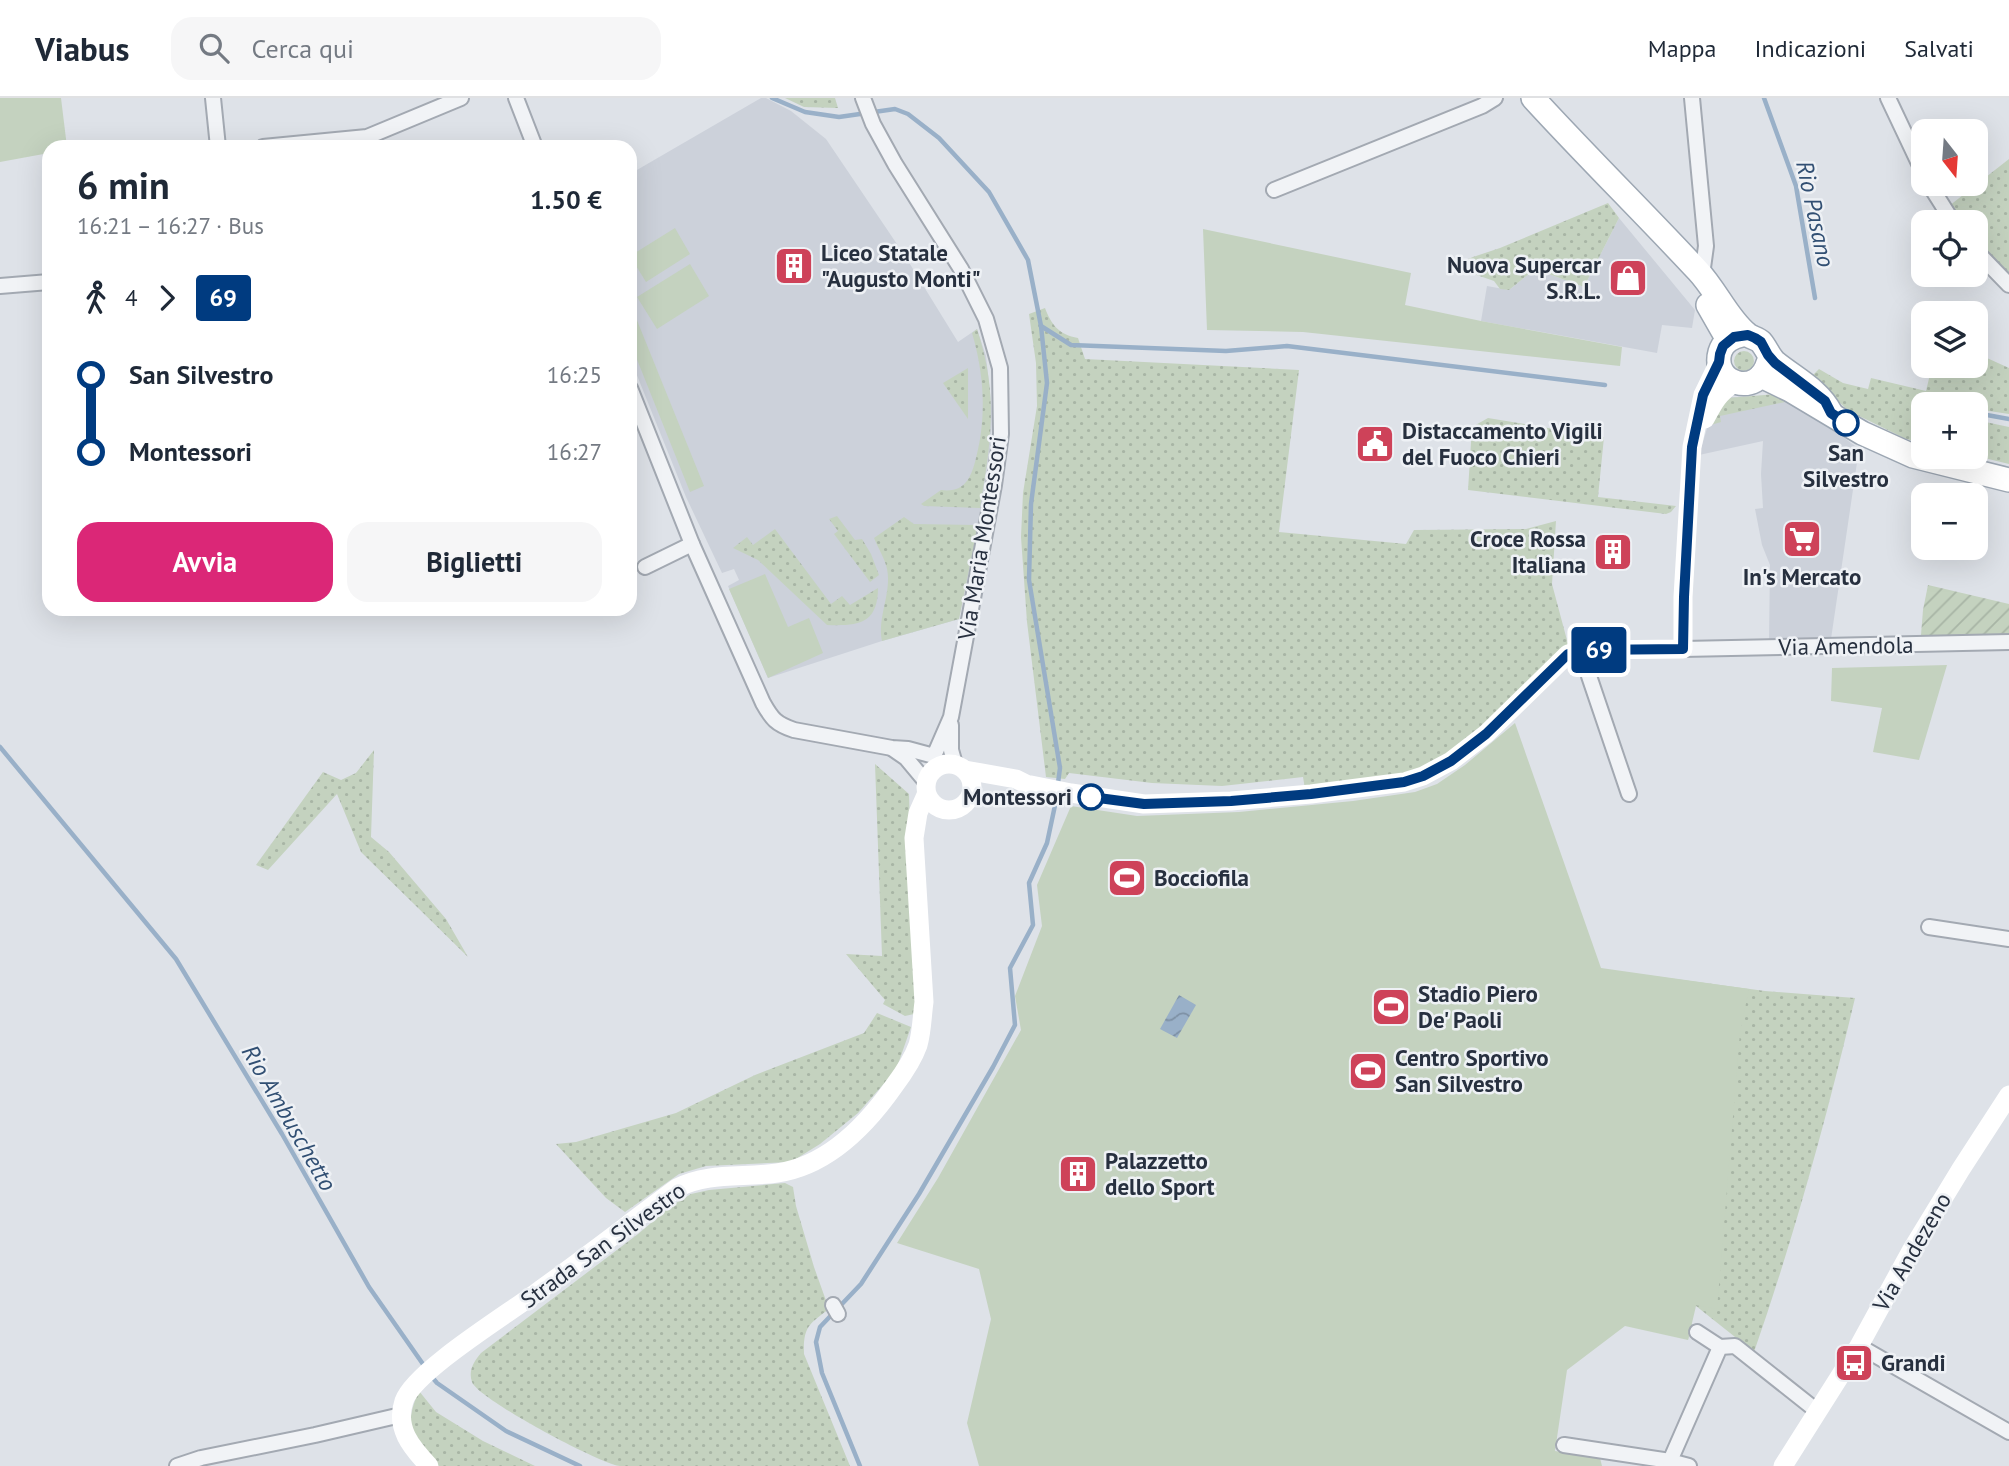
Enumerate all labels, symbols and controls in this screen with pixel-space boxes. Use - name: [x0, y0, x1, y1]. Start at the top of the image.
- search box: [171, 17, 661, 80]
- text: Viabus: [35, 27, 129, 70]
- icon: search: [195, 29, 233, 67]
- text: Cerca qui: [251, 32, 354, 65]
- text: Mappa: [1648, 33, 1717, 64]
- text: Indicazioni: [1755, 33, 1866, 64]
- text: Salvati: [1904, 33, 1974, 64]
- north arrow: [1911, 119, 1988, 196]
- map controls: [1911, 119, 1988, 560]
- water label: Rio Pasano: [1789, 158, 1842, 270]
- text: 6 min: [77, 160, 170, 209]
- text: 1.50 €: [530, 183, 602, 216]
- button: locate: [1911, 210, 1988, 287]
- text: 16:21 – 16:27 · Bus: [77, 211, 264, 240]
- place label: Liceo Statale "Augusto Monti": [821, 238, 981, 293]
- building icon: Liceo Statale "Augusto Monti": [773, 245, 815, 287]
- place label: Nuova Supercar S.R.L.: [1447, 250, 1602, 305]
- shop icon: Nuova Supercar S.R.L.: [1607, 257, 1649, 299]
- icon: walk: [77, 279, 115, 317]
- icon: forward: [148, 279, 186, 317]
- text: 69: [210, 282, 237, 313]
- text: 4: [125, 283, 138, 312]
- button: layers: [1911, 301, 1988, 378]
- text: San Silvestro: [129, 358, 273, 391]
- text: 16:25: [547, 360, 602, 389]
- button: +: [1911, 392, 1988, 469]
- marker: San Silvestro: [1833, 410, 1859, 436]
- place label: Distaccamento Vigili del Fuoco Chieri: [1402, 416, 1603, 471]
- public building icon: Distaccamento Vigili del Fuoco Chieri: [1354, 423, 1396, 465]
- street label: Via Maria Montessori: [951, 434, 1012, 643]
- text: Montessori: [129, 435, 252, 468]
- text: 16:27: [547, 437, 602, 466]
- place label: San Silvestro: [1803, 438, 1889, 493]
- button: −: [1911, 483, 1988, 560]
- supermarket icon: In's Mercato: [1781, 518, 1823, 560]
- button: Avvia: [77, 522, 333, 602]
- button: Biglietti: [347, 522, 602, 602]
- place label: Croce Rossa Italiana: [1470, 524, 1586, 579]
- building icon: Croce Rossa Italiana: [1592, 531, 1634, 573]
- place label: In's Mercato: [1743, 562, 1861, 591]
- line badge: 69: [1568, 627, 1630, 673]
- street label: Via Amendola: [1777, 630, 1914, 661]
- text: 69: [1585, 634, 1613, 665]
- place label: Montessori: [963, 782, 1072, 811]
- marker: Montessori: [1078, 784, 1104, 810]
- sports icon: Bocciofila: [1106, 857, 1148, 899]
- place label: Bocciofila: [1154, 863, 1249, 892]
- place label: Stadio Piero De' Paoli: [1418, 979, 1538, 1034]
- sports icon: Stadio Piero De' Paoli: [1370, 986, 1412, 1028]
- water label: Rio Ambuschetto: [235, 1039, 344, 1197]
- place label: Centro Sportivo San Silvestro: [1395, 1043, 1549, 1098]
- sports icon: Centro Sportivo San Silvestro: [1347, 1050, 1389, 1092]
- place label: Palazzetto dello Sport: [1105, 1146, 1215, 1201]
- building icon: Palazzetto dello Sport: [1057, 1153, 1099, 1195]
- street label: Strada San Silvestro: [515, 1175, 691, 1314]
- street label: Via Andezeno: [1865, 1187, 1957, 1317]
- bus stop icon: Grandi: [1833, 1342, 1875, 1384]
- place label: Grandi: [1881, 1348, 1946, 1377]

